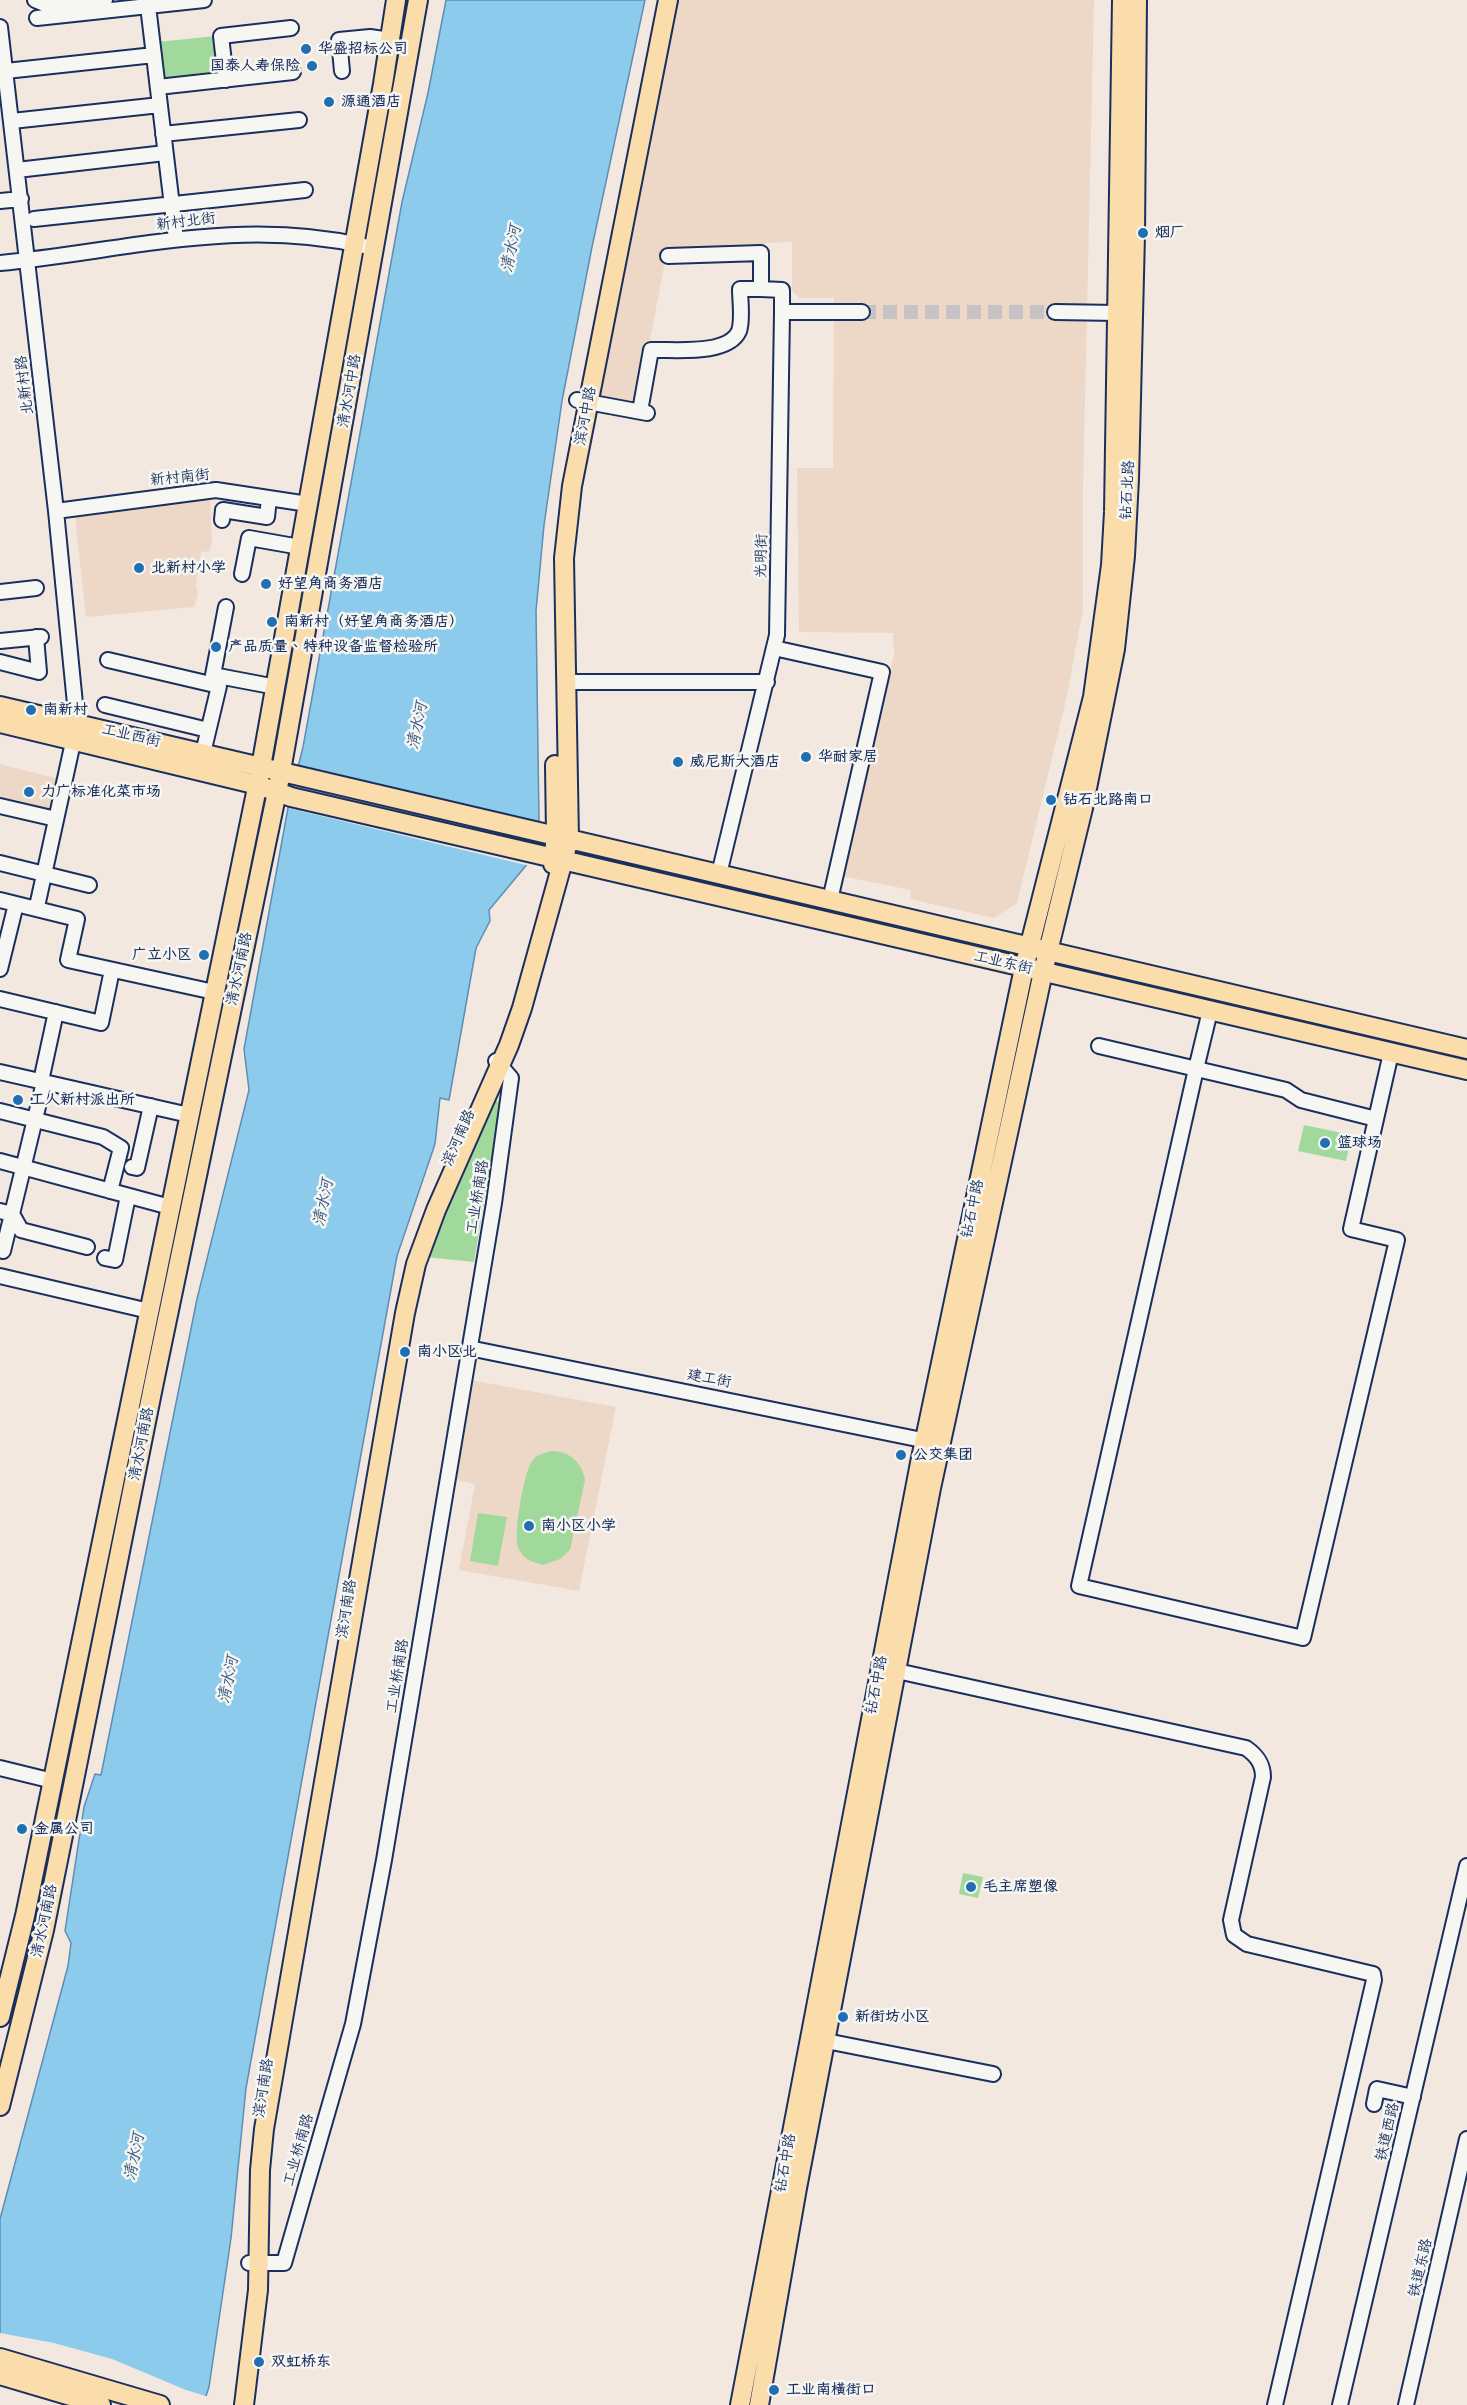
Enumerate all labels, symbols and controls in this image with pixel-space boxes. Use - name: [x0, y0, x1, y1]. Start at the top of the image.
- place label: 华盛招标公司: [318, 40, 408, 58]
- marker: 华盛招标公司: [299, 42, 313, 56]
- place label: 国泰人寿保险: [210, 57, 300, 75]
- marker: 国泰人寿保险: [305, 59, 319, 73]
- place label: 源通酒店: [341, 93, 401, 111]
- marker: 源通酒店: [322, 95, 336, 109]
- street label: 新村北街: [155, 209, 217, 235]
- water label: 清水河: [498, 224, 526, 274]
- place label: 烟厂: [1155, 224, 1185, 242]
- marker: 烟厂: [1136, 226, 1150, 240]
- street label: 清水河中路: [335, 353, 365, 429]
- street label: 北新村路: [12, 354, 38, 416]
- street label: 滨河中路: [571, 385, 601, 447]
- street label: 钻石北路: [1117, 460, 1139, 520]
- street label: 新村南街: [149, 466, 211, 490]
- street label: 光明街: [753, 533, 771, 579]
- place label: 北新村小学: [151, 559, 226, 577]
- marker: 北新村小学: [132, 561, 146, 575]
- place label: 好望角商务酒店: [278, 575, 383, 593]
- marker: 好望角商务酒店: [259, 577, 273, 591]
- place label: 南新村（好望角商务酒店）: [284, 613, 464, 631]
- marker: 南新村（好望角商务酒店）: [265, 615, 279, 629]
- place label: 产品质量、特种设备监督检验所: [228, 638, 438, 656]
- marker: 产品质量、特种设备监督检验所: [209, 640, 223, 654]
- place label: 南新村: [43, 701, 88, 719]
- water label: 清水河: [404, 701, 432, 751]
- marker: 南新村: [24, 703, 38, 717]
- street label: 工业西街: [100, 720, 162, 752]
- place label: 华耐家居: [818, 748, 878, 766]
- marker: 华耐家居: [799, 750, 813, 764]
- place label: 威尼斯大酒店: [690, 753, 780, 771]
- marker: 威尼斯大酒店: [671, 755, 685, 769]
- place label: 力广标准化菜市场: [41, 783, 161, 801]
- marker: 力广标准化菜市场: [22, 785, 36, 799]
- place label: 钻石北路南口: [1063, 791, 1153, 809]
- marker: 钻石北路南口: [1044, 793, 1058, 807]
- street label: 清水河南路: [223, 930, 257, 1008]
- place label: 广立小区: [132, 946, 192, 964]
- street label: 工业东街: [972, 947, 1034, 979]
- marker: 广立小区: [197, 948, 211, 962]
- place label: 工人新村派出所: [30, 1091, 135, 1109]
- marker: 工人新村派出所: [11, 1093, 25, 1107]
- street label: 滨河南路: [439, 1107, 479, 1169]
- place label: 篮球场: [1337, 1134, 1382, 1152]
- marker: 篮球场: [1318, 1136, 1332, 1150]
- street label: 工业桥南路: [463, 1159, 493, 1235]
- water label: 清水河: [310, 1178, 338, 1228]
- street label: 钻石中路: [958, 1178, 988, 1240]
- place label: 南小区北: [417, 1343, 477, 1361]
- marker: 南小区北: [398, 1345, 412, 1359]
- street label: 建工街: [685, 1366, 733, 1392]
- street label: 清水河南路: [126, 1405, 158, 1483]
- place label: 公交集团: [913, 1446, 973, 1464]
- marker: 公交集团: [894, 1448, 908, 1462]
- place label: 南小区小学: [541, 1517, 616, 1535]
- marker: 南小区小学: [522, 1519, 536, 1533]
- street label: 滨河南路: [333, 1578, 361, 1640]
- street label: 工业桥南路: [383, 1638, 413, 1714]
- street label: 钻石中路: [862, 1654, 892, 1716]
- water label: 清水河: [215, 1655, 243, 1705]
- place label: 金属公司: [34, 1820, 94, 1838]
- marker: 金属公司: [15, 1822, 29, 1836]
- place label: 毛主席塑像: [983, 1878, 1058, 1896]
- marker: 毛主席塑像: [964, 1880, 978, 1894]
- street label: 清水河南路: [28, 1882, 62, 1960]
- place label: 新街坊小区: [855, 2008, 930, 2026]
- marker: 新街坊小区: [836, 2010, 850, 2024]
- street label: 滨河南路: [250, 2057, 278, 2119]
- street label: 铁道西路: [1372, 2101, 1404, 2163]
- street label: 工业桥南路: [280, 2111, 318, 2189]
- water label: 清水河: [121, 2132, 149, 2182]
- street label: 钻石中路: [772, 2132, 800, 2194]
- street label: 铁道东路: [1405, 2237, 1437, 2299]
- place label: 双虹桥东: [271, 2353, 331, 2371]
- marker: 双虹桥东: [252, 2355, 266, 2369]
- place label: 工业南横街口: [786, 2381, 876, 2399]
- marker: 工业南横街口: [767, 2383, 781, 2397]

